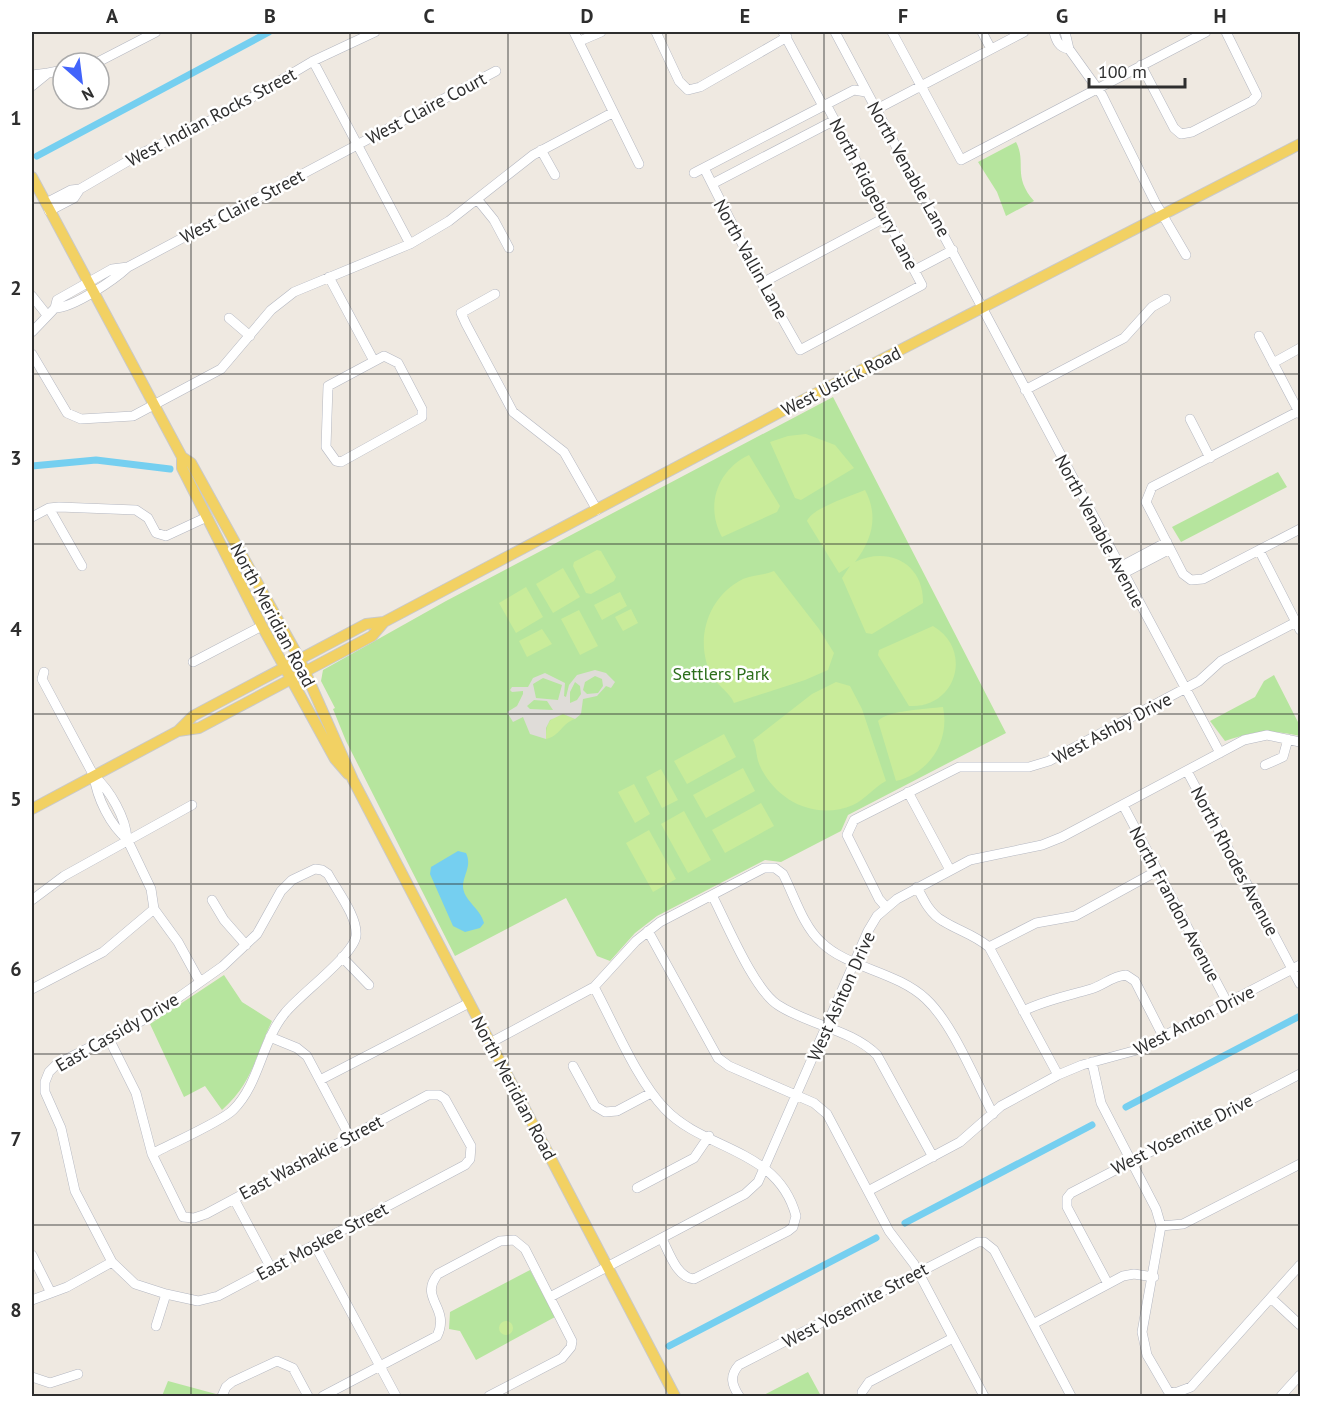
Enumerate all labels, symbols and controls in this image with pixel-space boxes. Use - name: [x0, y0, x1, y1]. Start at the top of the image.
- text: A: [106, 3, 119, 29]
- text: B: [264, 3, 276, 29]
- text: C: [423, 3, 435, 29]
- text: D: [581, 3, 594, 29]
- text: E: [740, 3, 750, 29]
- text: F: [898, 3, 908, 29]
- text: G: [1056, 3, 1068, 29]
- text: H: [1213, 3, 1227, 29]
- north arrow: [51, 51, 111, 111]
- scale bar: [1089, 51, 1185, 89]
- text: 100 m: [1098, 60, 1147, 83]
- street label: West Indian Rocks Street: [122, 62, 300, 172]
- street label: West Claire Court: [362, 67, 490, 149]
- text: N: [79, 83, 97, 106]
- street label: North Venable Lane: [862, 97, 956, 241]
- text: 1: [10, 105, 22, 131]
- street label: North Ridgebury Lane: [824, 114, 924, 274]
- street label: West Claire Street: [176, 164, 308, 248]
- street label: North Vallin Lane: [709, 195, 793, 323]
- text: 2: [10, 275, 22, 301]
- street label: West Ustick Road: [777, 341, 905, 421]
- text: 3: [10, 445, 22, 471]
- street label: North Venable Avenue: [1050, 450, 1150, 612]
- street label: North Meridian Road: [225, 539, 321, 691]
- text: 4: [10, 616, 22, 642]
- park label: Settlers Park: [673, 662, 770, 685]
- street label: West Ashby Drive: [1049, 687, 1175, 769]
- street label: North Rhodes Avenue: [1186, 782, 1284, 940]
- text: 5: [10, 786, 22, 812]
- street label: North Frandon Avenue: [1124, 822, 1226, 986]
- street label: West Ashton Drive: [802, 928, 880, 1064]
- text: 6: [10, 956, 22, 982]
- street label: West Anton Drive: [1130, 980, 1258, 1060]
- street label: East Cassidy Drive: [51, 987, 183, 1077]
- street label: North Meridian Road: [466, 1012, 562, 1164]
- street label: West Yosemite Drive: [1107, 1088, 1257, 1180]
- street label: East Washakie Street: [235, 1109, 387, 1205]
- text: 7: [10, 1126, 22, 1152]
- street label: East Moskee Street: [252, 1197, 392, 1285]
- street label: West Yosemite Street: [778, 1257, 932, 1353]
- text: 8: [10, 1297, 22, 1323]

